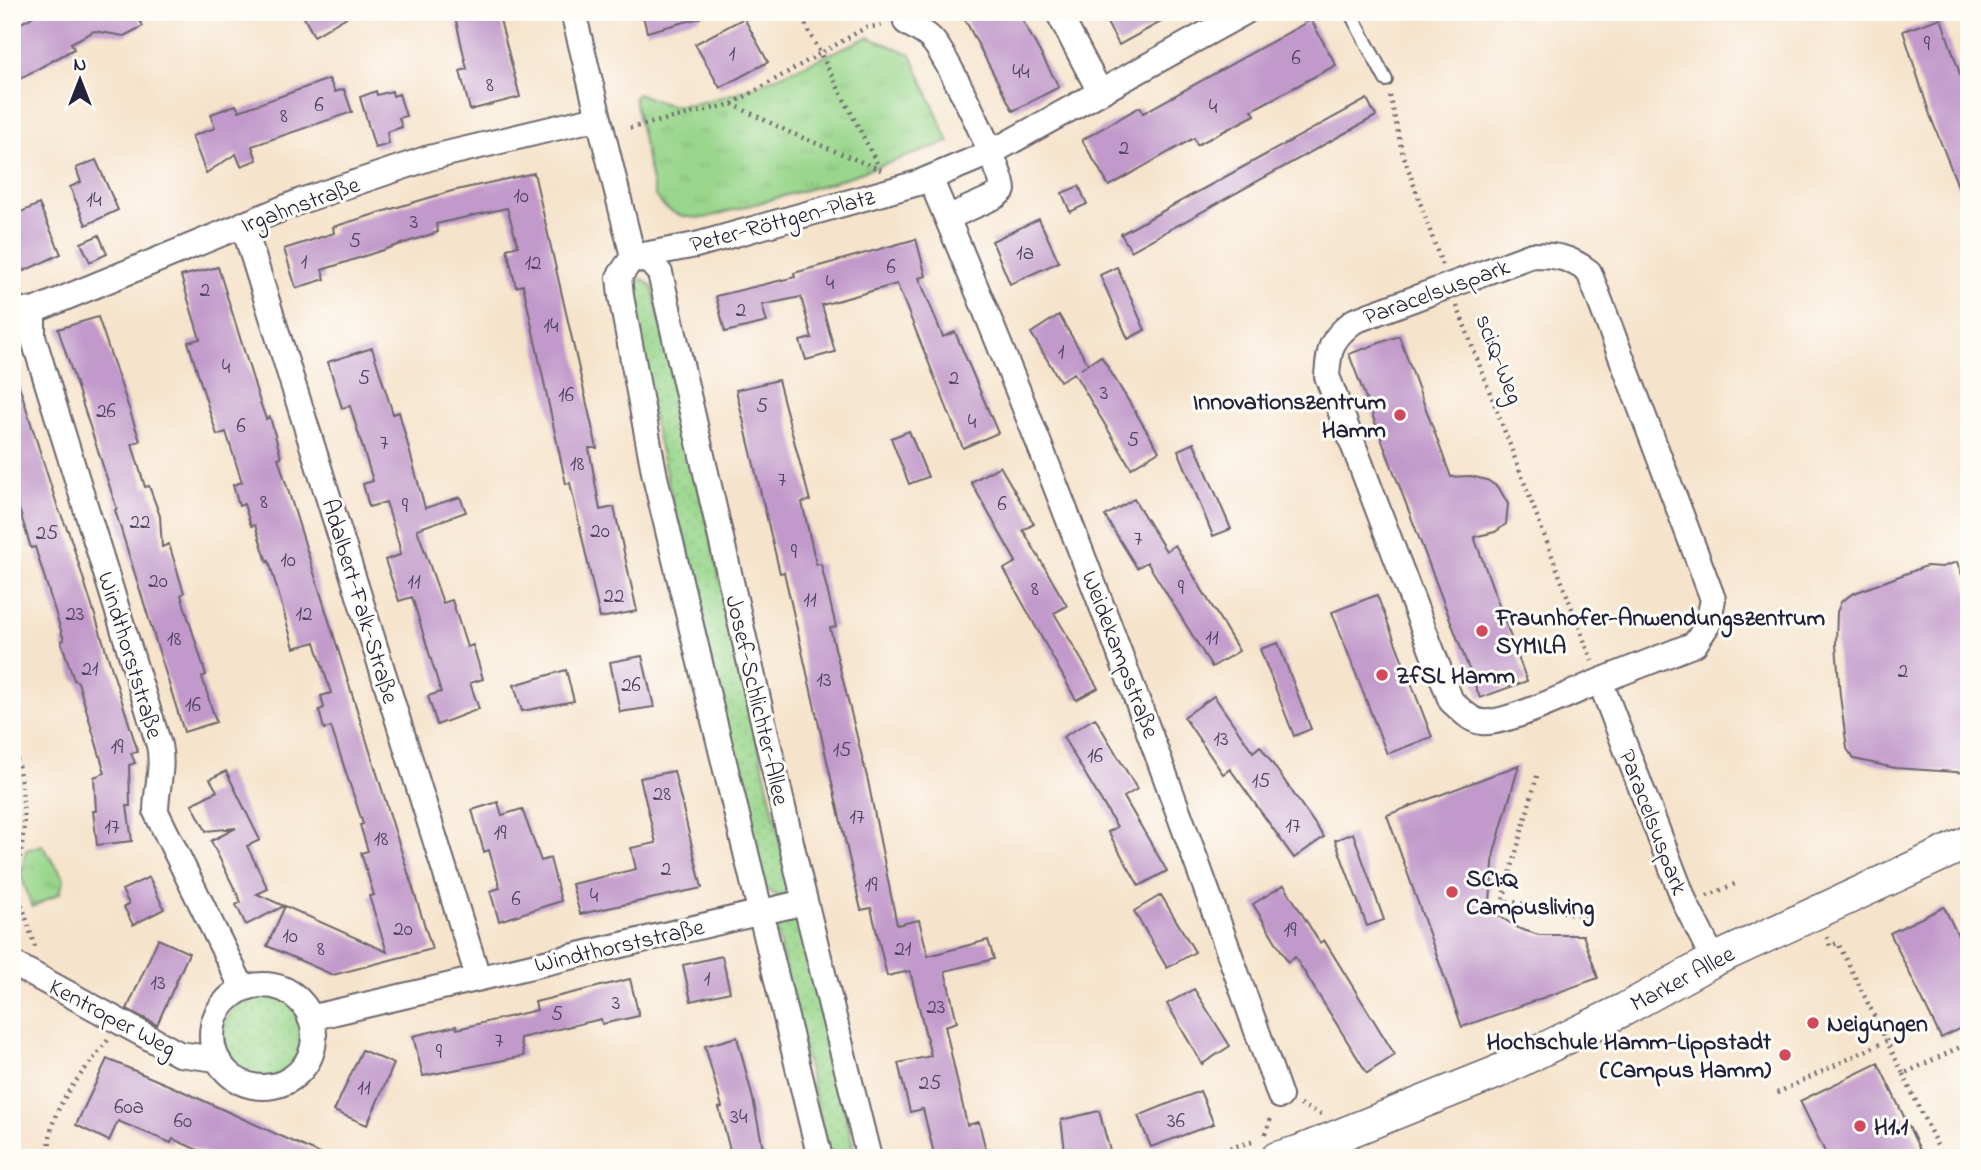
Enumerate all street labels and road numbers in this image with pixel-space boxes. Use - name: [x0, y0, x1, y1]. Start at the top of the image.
- street label: Irgahnstraße: [237, 169, 365, 244]
- street label: Peter-Röttgen-Platz: [686, 181, 880, 264]
- street label: Paracelsuspark: [1359, 251, 1515, 336]
- street label: sci:Q-Weg: [1465, 310, 1531, 410]
- street label: Adalbert-Falk-Straße: [311, 495, 406, 709]
- street label: Weidekampstraße: [1071, 566, 1167, 744]
- street label: Windthorststraße: [87, 568, 171, 744]
- street label: Josef-Schlichter-Allee: [714, 592, 797, 809]
- street label: Paracelsuspark: [1608, 745, 1696, 901]
- street label: Windthorststraße: [531, 911, 708, 984]
- street label: Marker Allee: [1625, 938, 1742, 1022]
- street label: Kentroper Weg: [42, 971, 182, 1067]

